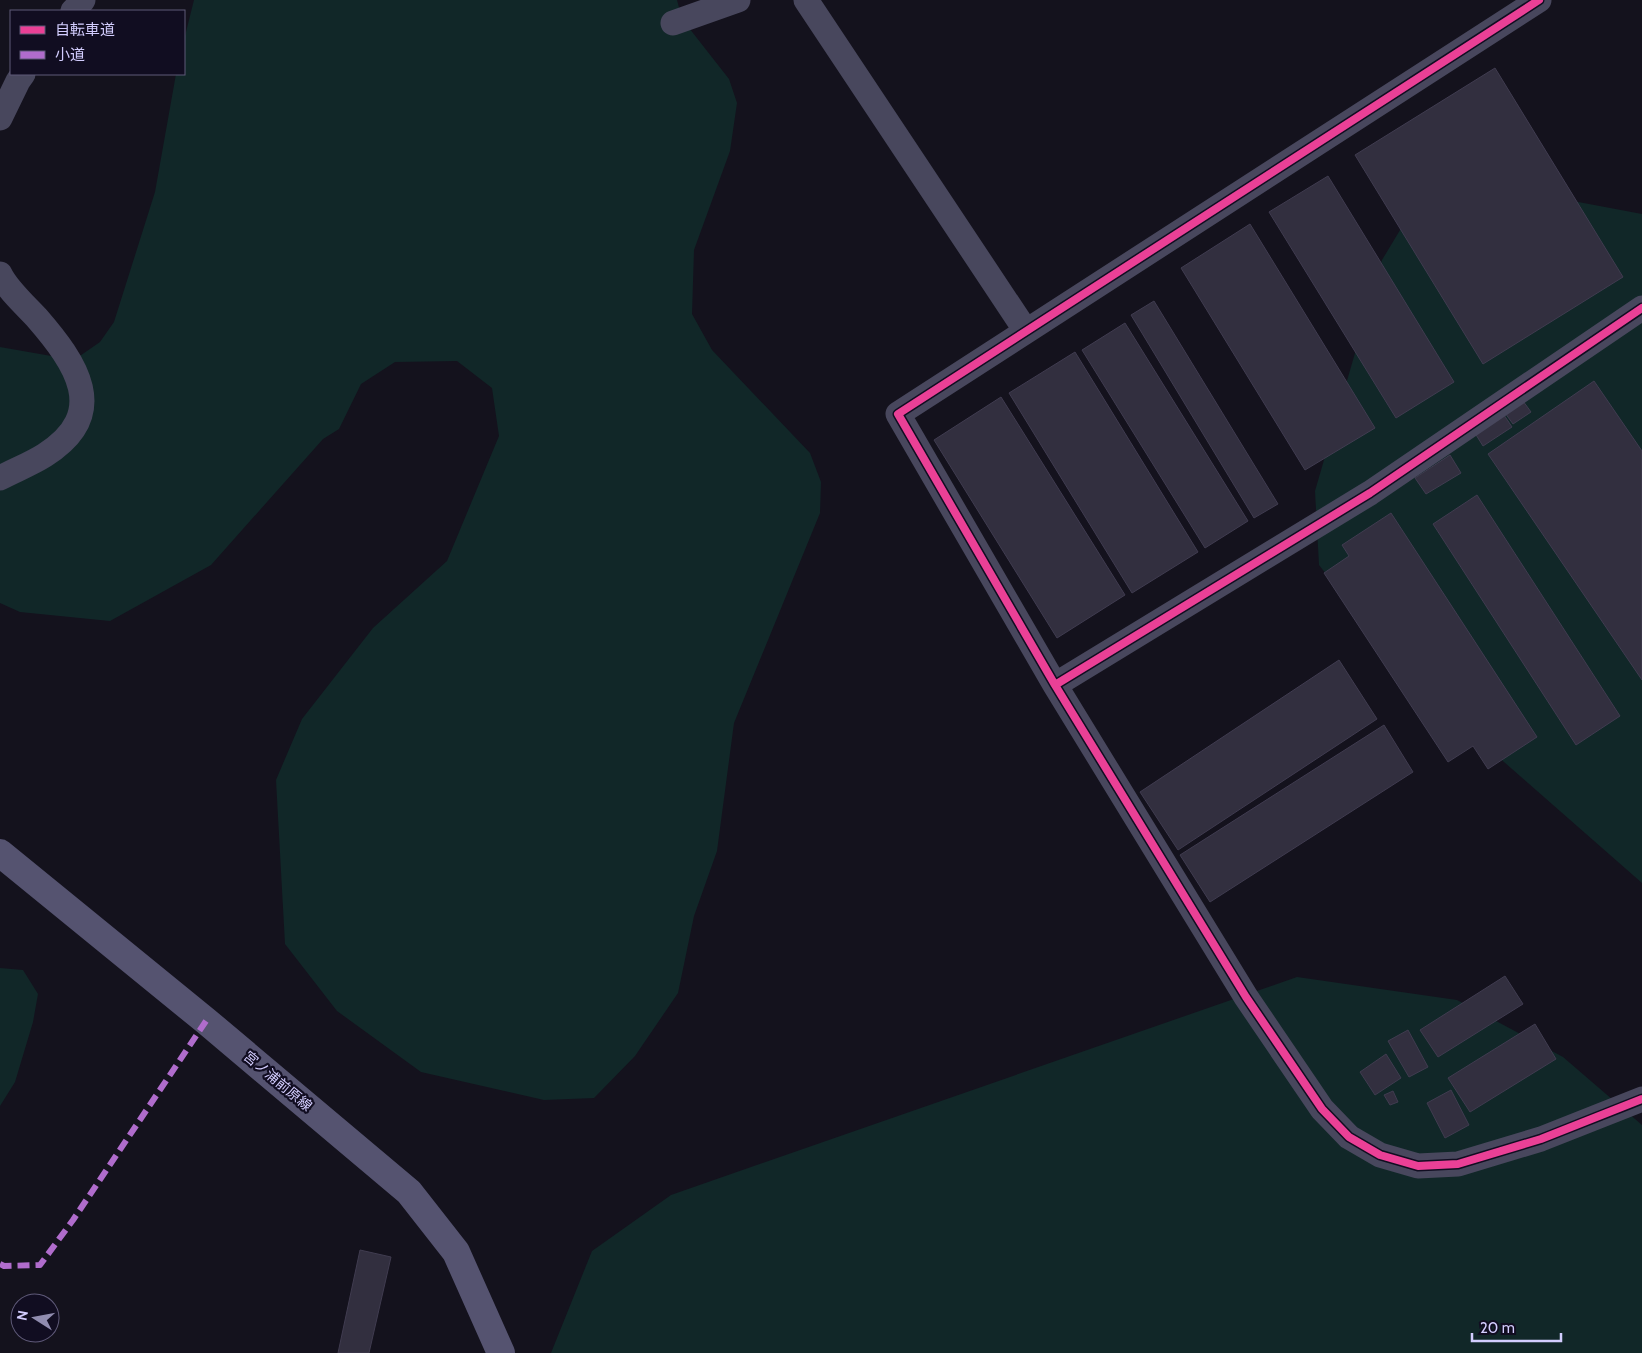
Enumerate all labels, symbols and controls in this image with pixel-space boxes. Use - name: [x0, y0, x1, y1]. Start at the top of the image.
- legend: [10, 10, 185, 75]
- text: 自転車道: [55, 21, 115, 39]
- text: 小道: [55, 46, 85, 64]
- street label: 宮ノ浦前原線: [240, 1047, 316, 1115]
- north arrow: [10, 1293, 60, 1343]
- text: N: [12, 1309, 32, 1322]
- scale bar: [1472, 1310, 1561, 1342]
- text: 20 m: [1480, 1319, 1515, 1337]

